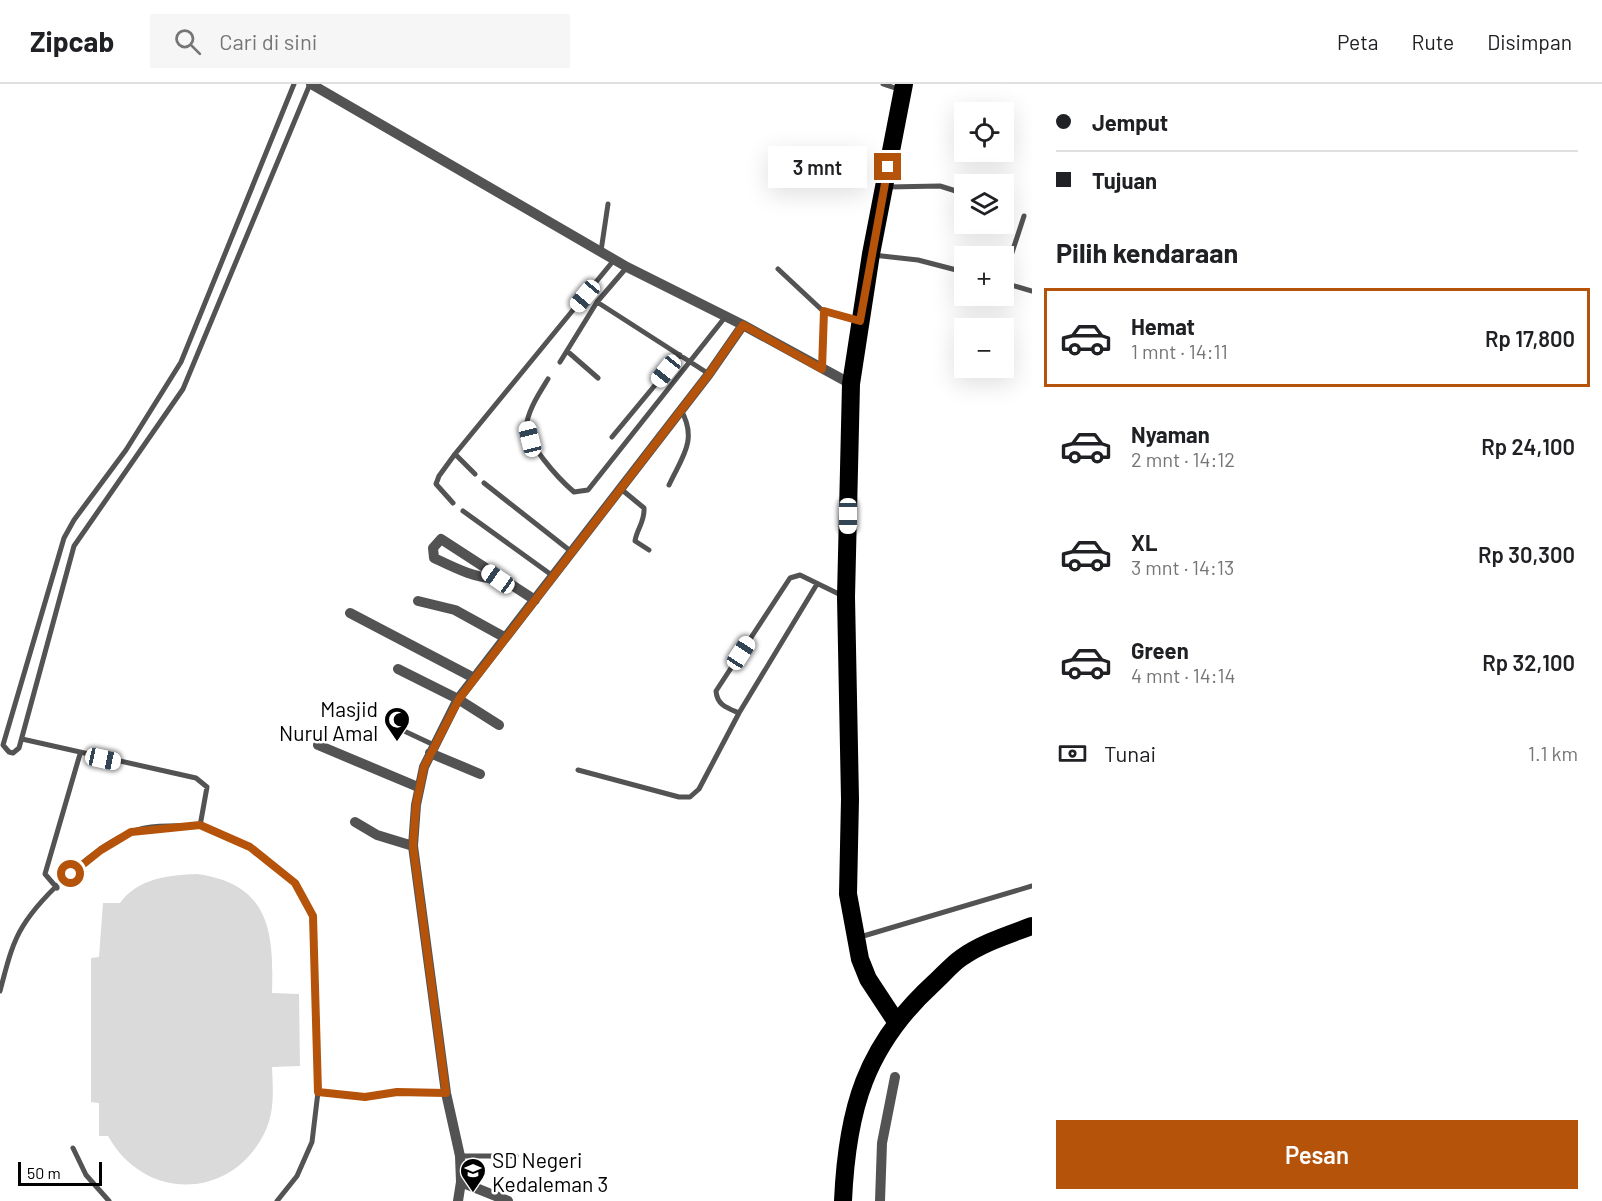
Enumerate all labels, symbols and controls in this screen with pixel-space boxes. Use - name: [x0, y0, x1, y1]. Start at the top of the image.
- search box: [150, 14, 570, 68]
- text: Zipcab: [30, 24, 114, 58]
- icon: search: [171, 25, 204, 58]
- text: Cari di sini: [219, 28, 317, 54]
- text: Peta: [1337, 29, 1379, 54]
- text: Rute: [1412, 29, 1454, 54]
- text: Disimpan: [1487, 29, 1572, 54]
- map controls: [954, 102, 1014, 378]
- button: locate: [954, 102, 1014, 162]
- text: Jemput: [1092, 109, 1168, 135]
- callout: 3 mnt: [768, 146, 867, 188]
- route end: [874, 153, 901, 180]
- text: 3 mnt: [793, 155, 842, 179]
- text: Tujuan: [1092, 167, 1157, 193]
- button: layers: [954, 174, 1014, 234]
- text: Pilih kendaraan: [1056, 236, 1238, 268]
- button: +: [954, 246, 1014, 306]
- car: [567, 276, 603, 316]
- icon: car: [1059, 311, 1113, 365]
- text: Hemat: [1131, 313, 1195, 339]
- button: −: [954, 318, 1014, 378]
- text: Rp 17,800: [1485, 325, 1575, 351]
- text: 1 mnt · 14:11: [1131, 339, 1228, 363]
- car: [648, 351, 684, 391]
- car: [517, 419, 543, 459]
- icon: car: [1059, 419, 1113, 473]
- text: Nyaman: [1131, 421, 1210, 447]
- text: Rp 24,100: [1481, 433, 1575, 459]
- text: 2 mnt · 14:12: [1131, 447, 1235, 471]
- car: [839, 498, 857, 534]
- icon: car: [1059, 527, 1113, 581]
- text: XL: [1131, 529, 1157, 555]
- text: Rp 30,300: [1478, 541, 1575, 567]
- text: 3 mnt · 14:13: [1131, 555, 1234, 579]
- car: [478, 561, 518, 597]
- car: [724, 633, 758, 673]
- icon: car: [1059, 635, 1113, 689]
- text: Green: [1131, 637, 1189, 663]
- text: Rp 32,100: [1482, 649, 1575, 675]
- text: 4 mnt · 14:14: [1131, 663, 1236, 687]
- place label: Masjid Nurul Amal: [279, 696, 378, 745]
- mosque icon: Masjid Nurul Amal: [382, 705, 412, 743]
- icon: cash: [1056, 737, 1089, 770]
- text: Tunai: [1104, 740, 1156, 766]
- text: 1.1 km: [1528, 741, 1578, 765]
- car: [84, 746, 122, 772]
- route start: [57, 860, 84, 887]
- button: Pesan: [1056, 1120, 1578, 1189]
- place label: SD Negeri Kedaleman 3: [492, 1147, 608, 1196]
- school or university icon: SD Negeri Kedaleman 3: [458, 1156, 488, 1194]
- scale bar: [18, 1159, 102, 1186]
- text: 50 m: [27, 1163, 61, 1182]

